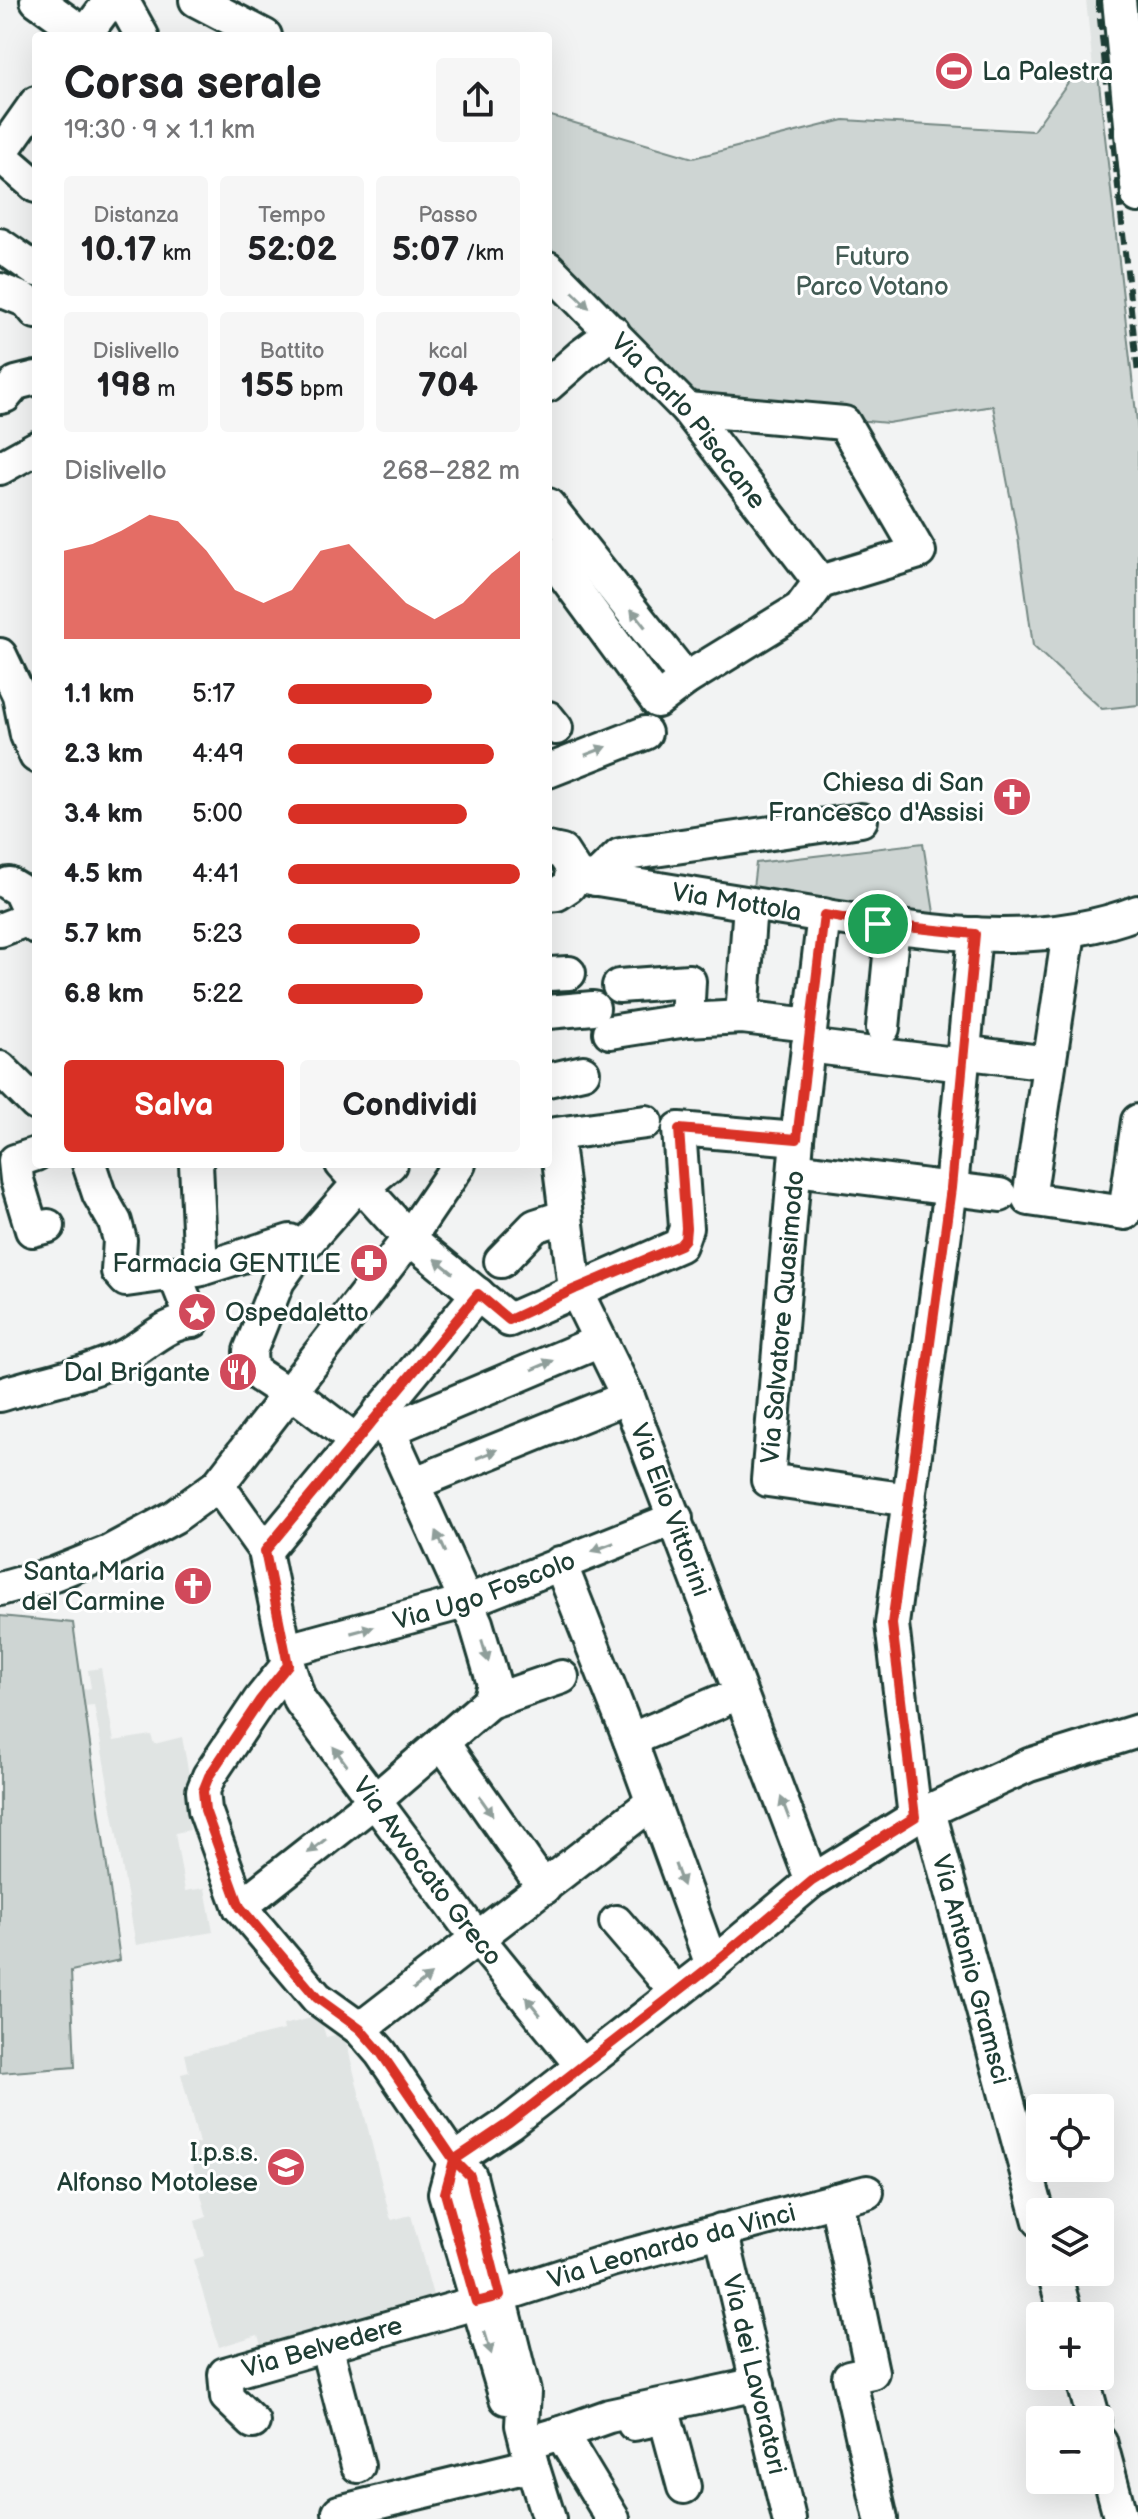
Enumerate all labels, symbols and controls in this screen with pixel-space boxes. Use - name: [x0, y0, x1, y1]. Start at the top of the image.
- sports icon: La Palestra: [933, 50, 975, 92]
- place label: La Palestra: [982, 57, 1113, 88]
- text: Corsa serale: [64, 58, 322, 111]
- button: share: [436, 58, 520, 142]
- text: 19:30 · 9 × 1.1 km: [64, 115, 255, 146]
- text: Distanza: [93, 202, 179, 229]
- text: Tempo: [258, 202, 326, 229]
- text: Passo: [418, 202, 478, 229]
- text: 10.17: [81, 229, 157, 270]
- text: 52:02: [247, 229, 337, 270]
- text: 5:07: [392, 229, 459, 270]
- text: km: [157, 240, 191, 267]
- text: /km: [459, 240, 504, 267]
- park label: Futuro Parco Votano: [795, 242, 949, 303]
- one-way arrow: [571, 290, 590, 309]
- street label: Via Carlo Pisacane: [604, 327, 772, 516]
- text: Dislivello: [93, 338, 179, 365]
- text: Battito: [260, 338, 324, 365]
- text: kcal: [428, 338, 468, 365]
- text: 198: [97, 365, 151, 406]
- text: 155: [241, 365, 294, 406]
- text: 704: [418, 365, 478, 406]
- text: m: [151, 376, 175, 403]
- text: bpm: [294, 376, 343, 403]
- text: Dislivello: [64, 456, 167, 487]
- text: 268–282 m: [382, 456, 520, 487]
- one-way arrow: [630, 608, 646, 628]
- text: 1.1 km: [64, 679, 134, 710]
- text: 5:17: [192, 679, 235, 710]
- text: 2.3 km: [64, 739, 143, 770]
- text: 4:49: [192, 739, 244, 770]
- one-way arrow: [584, 744, 608, 757]
- place label: Chiesa di San Francesco d'Assisi: [768, 768, 984, 829]
- church icon: Chiesa di San Francesco d'Assisi: [991, 776, 1033, 818]
- text: 3.4 km: [64, 799, 143, 830]
- text: 5:00: [192, 799, 243, 830]
- text: 4.5 km: [64, 859, 143, 890]
- text: 4:41: [192, 859, 239, 890]
- street label: Via Mottola: [669, 877, 804, 929]
- pin: [844, 890, 912, 958]
- icon: arrive: [856, 902, 900, 946]
- text: 5.7 km: [64, 919, 142, 950]
- text: 5:23: [192, 919, 243, 950]
- text: 6.8 km: [64, 979, 144, 1010]
- text: 5:22: [192, 979, 243, 1010]
- button: Salva: [64, 1060, 284, 1152]
- button: Condividi: [300, 1060, 520, 1152]
- street label: Via Salvatore Quasimodo: [755, 1169, 812, 1465]
- pharmacy icon: Farmacia GENTILE: [348, 1242, 390, 1284]
- place label: Farmacia GENTILE: [112, 1249, 341, 1280]
- one-way arrow: [434, 1258, 454, 1275]
- place icon: Ospedaletto: [176, 1291, 218, 1333]
- place label: Ospedaletto: [225, 1298, 369, 1329]
- restaurant icon: Dal Brigante: [217, 1351, 259, 1393]
- place label: Dal Brigante: [64, 1358, 210, 1389]
- one-way arrow: [531, 1359, 555, 1372]
- street label: Via Elio Vittorini: [623, 1419, 716, 1601]
- one-way arrow: [475, 1447, 499, 1460]
- one-way arrow: [434, 1530, 448, 1554]
- one-way arrow: [591, 1541, 615, 1554]
- street label: Via Ugo Foscolo: [390, 1546, 580, 1638]
- place label: Santa Maria del Carmine: [22, 1557, 165, 1618]
- church icon: Santa Maria del Carmine: [172, 1565, 214, 1607]
- one-way arrow: [349, 1623, 374, 1635]
- one-way arrow: [479, 1639, 492, 1663]
- one-way arrow: [332, 1745, 348, 1766]
- street label: Via Avvocato Greco: [345, 1771, 508, 1973]
- one-way arrow: [478, 1796, 493, 1817]
- one-way arrow: [778, 1796, 791, 1820]
- one-way arrow: [307, 1838, 327, 1854]
- street label: Via Antonio Gramsci: [925, 1852, 1016, 2088]
- one-way arrow: [674, 1864, 686, 1888]
- one-way arrow: [412, 1974, 432, 1990]
- one-way arrow: [525, 1996, 541, 2016]
- map controls: [1026, 2094, 1114, 2494]
- button: locate: [1026, 2094, 1114, 2182]
- place label: I.p.s.s. Alfonso Motolese: [57, 2138, 258, 2199]
- school or university icon: I.p.s.s. Alfonso Motolese: [265, 2146, 307, 2188]
- street label: Via Leonardo da Vinci: [544, 2198, 799, 2296]
- button: layers: [1026, 2198, 1114, 2286]
- street label: Via dei Lavoratori: [715, 2271, 792, 2477]
- button: +: [1026, 2302, 1114, 2390]
- street label: Via Belvedere: [239, 2310, 406, 2385]
- one-way arrow: [482, 2332, 495, 2356]
- button: −: [1026, 2406, 1114, 2494]

